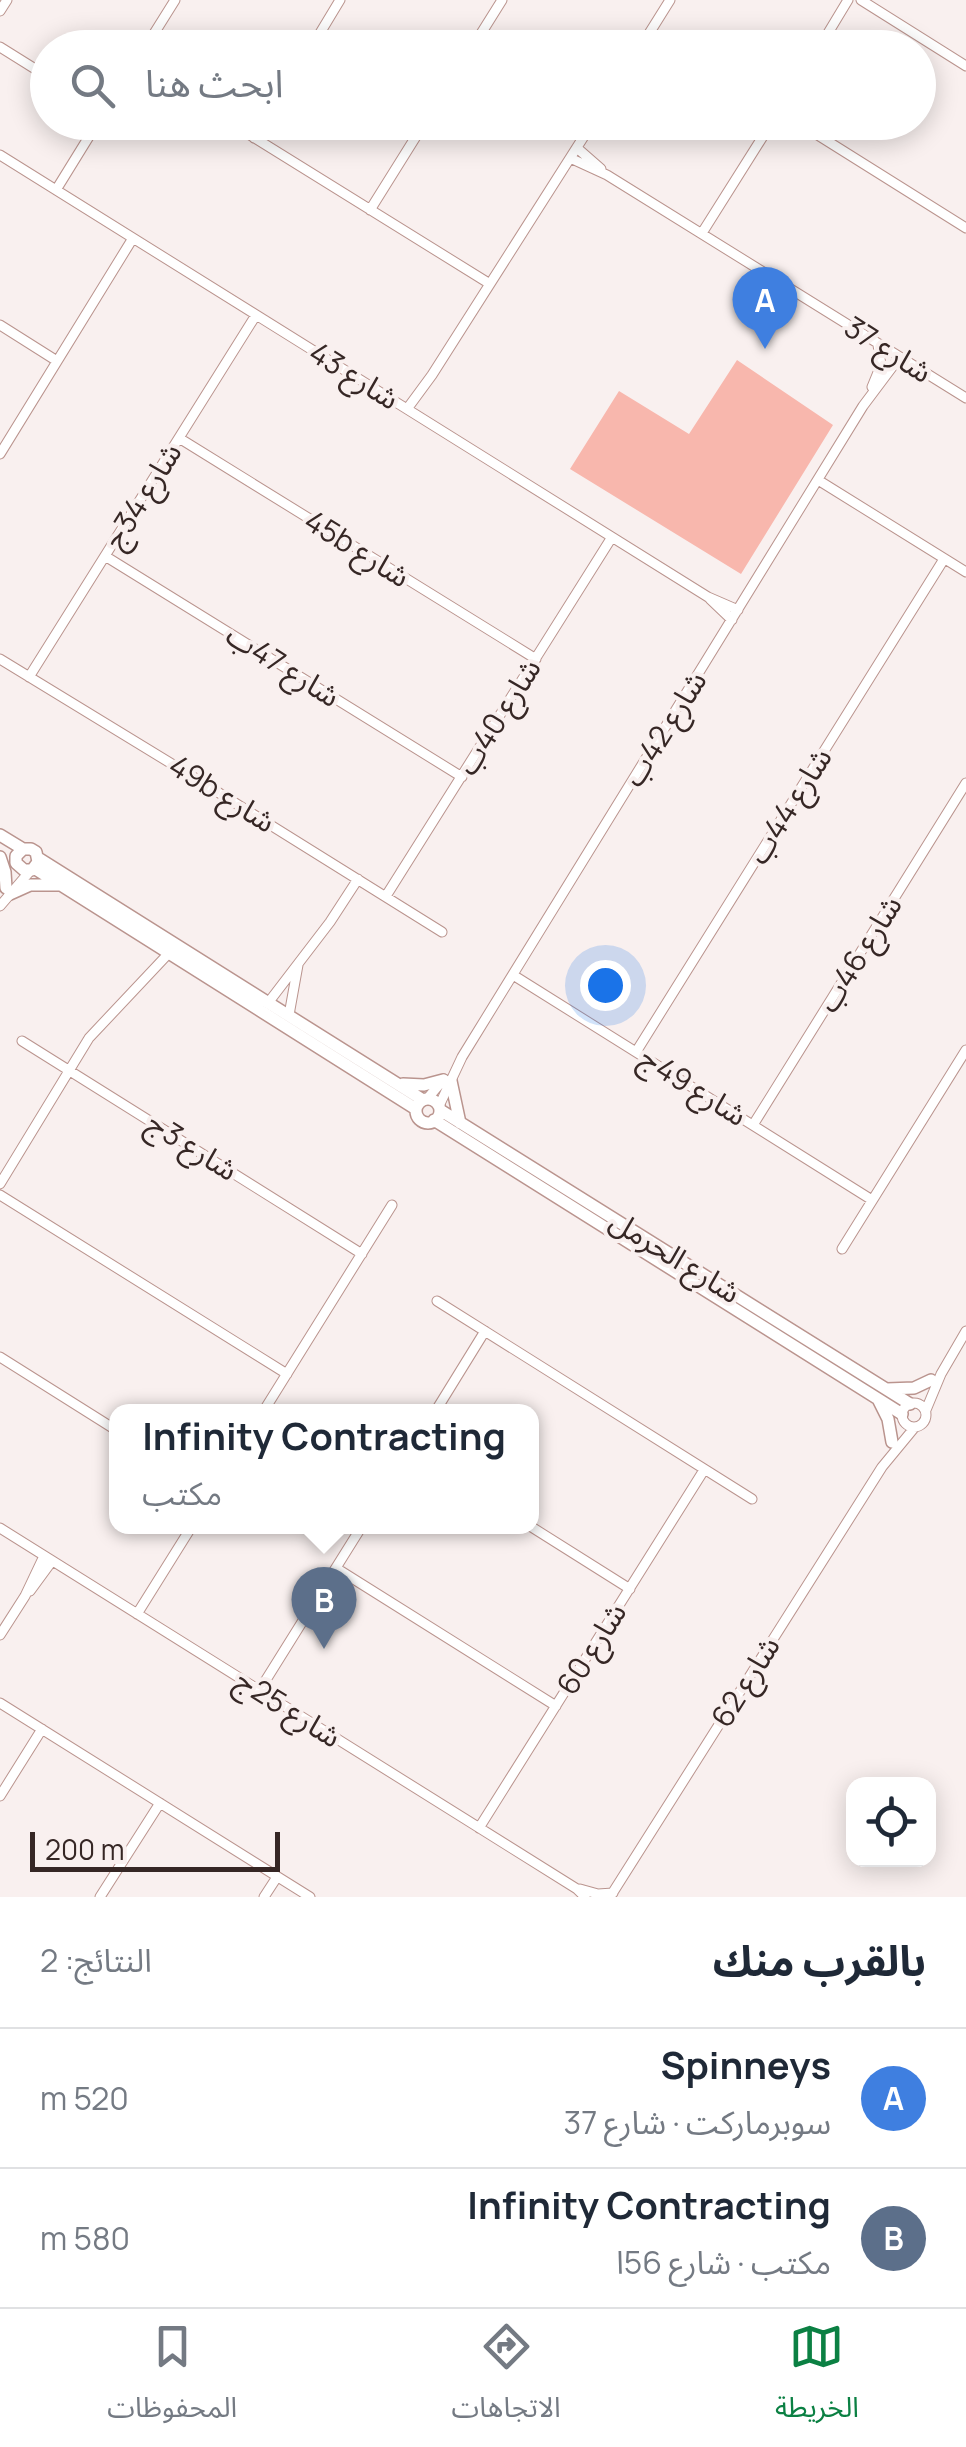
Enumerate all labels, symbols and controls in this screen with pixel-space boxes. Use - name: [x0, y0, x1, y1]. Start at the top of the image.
- search box: [30, 30, 936, 140]
- text: ابحث هنا: [145, 56, 284, 108]
- icon: search: [65, 58, 120, 113]
- pin: A: [732, 266, 798, 349]
- street label: شارع 37: [836, 306, 940, 394]
- street label: شارع 43: [300, 331, 408, 421]
- street label: شارع 34ج: [93, 434, 193, 558]
- street label: 45b شارع: [296, 499, 418, 599]
- street label: شارع 47ب: [217, 614, 349, 718]
- street label: شارع 40ب: [446, 650, 552, 784]
- street label: شارع 42ب: [612, 663, 718, 795]
- street label: شارع 44ب: [737, 739, 843, 873]
- street label: 49b شارع: [160, 744, 284, 844]
- street label: شارع 46ب: [807, 887, 913, 1021]
- your location: [580, 960, 631, 1011]
- street label: شارع 49ج: [631, 1037, 755, 1137]
- street label: شارع 3ج: [138, 1102, 246, 1192]
- street label: شارع الحرمل: [601, 1199, 749, 1315]
- popup: [109, 1404, 539, 1534]
- text: Infinity Contracting: [142, 1409, 506, 1461]
- text: مكتب: [142, 1471, 222, 1515]
- pin: B: [292, 1566, 356, 1649]
- street label: شارع 60: [546, 1594, 638, 1704]
- street label: شارع 62: [701, 1628, 791, 1736]
- street label: شارع 25ج: [226, 1659, 350, 1759]
- map controls: [846, 1777, 936, 1867]
- button: locate: [846, 1777, 936, 1867]
- scale bar: [30, 1827, 280, 1872]
- text: 200 m: [45, 1830, 124, 1868]
- text: بالقرب منك: [713, 1931, 926, 1989]
- text: النتائج: 2: [40, 1938, 152, 1982]
- text: Spinneys: [660, 2038, 831, 2090]
- text: 520 m: [40, 2076, 129, 2120]
- text: A: [883, 2076, 904, 2120]
- text: سوبرماركت · شارع 37: [563, 2100, 831, 2144]
- text: Infinity Contracting: [467, 2178, 831, 2230]
- text: 580 m: [40, 2216, 130, 2260]
- text: B: [883, 2216, 904, 2260]
- text: مكتب · شارع 56ا: [616, 2240, 831, 2284]
- tab: المحفوظات: [107, 2319, 237, 2438]
- tab: الاتجاهات: [451, 2319, 561, 2438]
- tab: الخريطة: [775, 2319, 859, 2438]

